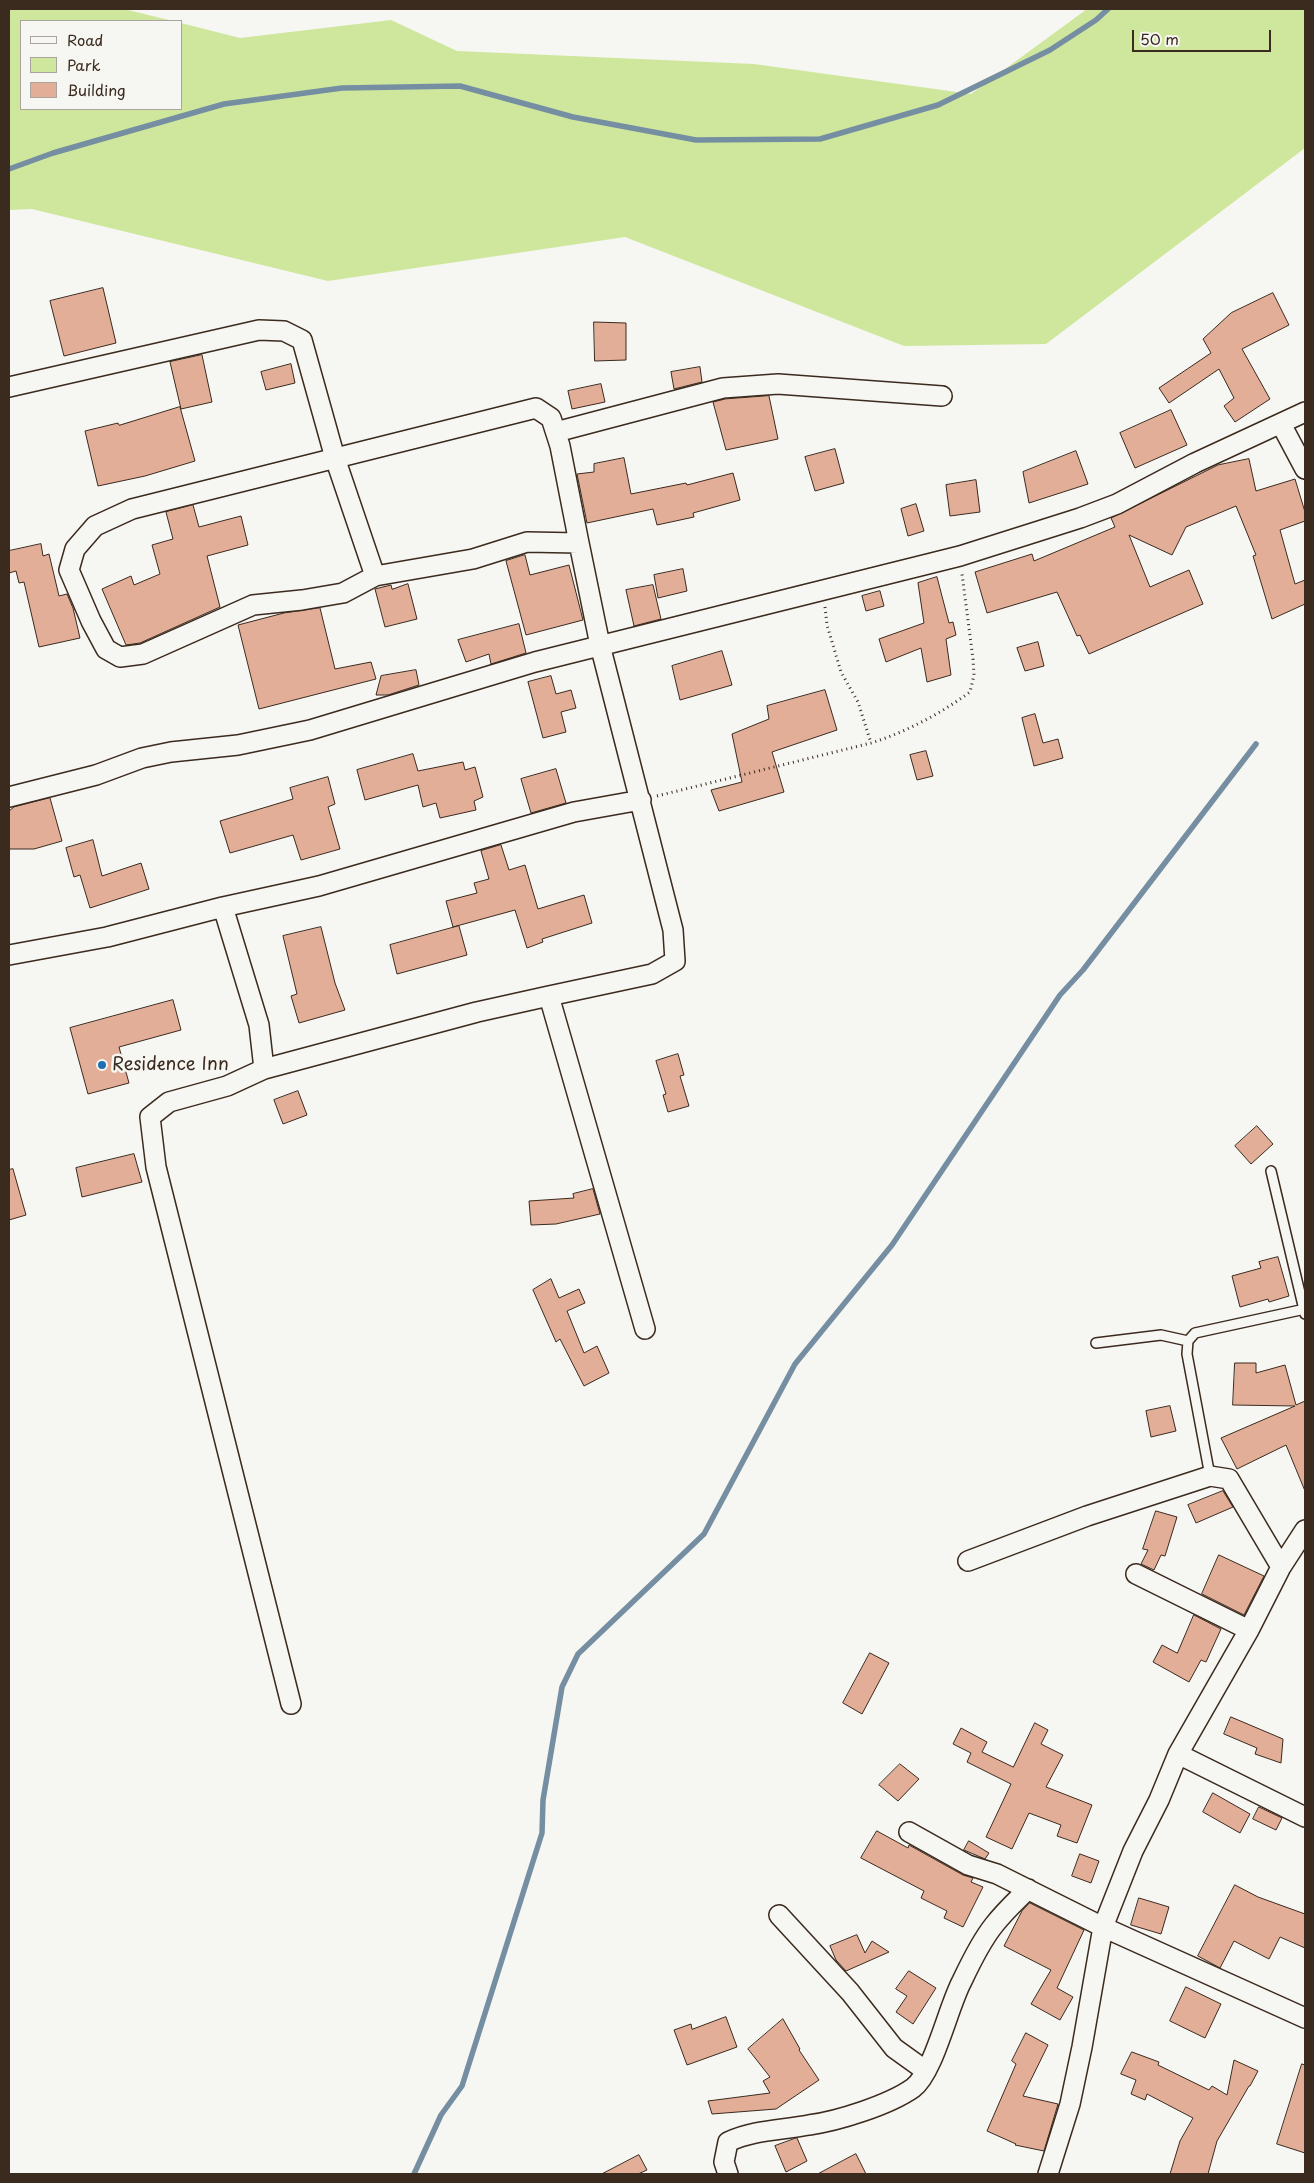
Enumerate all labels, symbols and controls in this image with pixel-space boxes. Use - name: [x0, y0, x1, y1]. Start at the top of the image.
- legend: [20, 20, 182, 110]
- scale bar: [1134, 20, 1273, 52]
- text: 50 m: [1140, 27, 1179, 50]
- text: Road: [67, 28, 103, 51]
- text: Park: [67, 53, 101, 76]
- text: Building: [67, 78, 126, 101]
- place label: Residence Inn: [112, 1054, 229, 1076]
- marker: Residence Inn: [96, 1059, 108, 1071]

